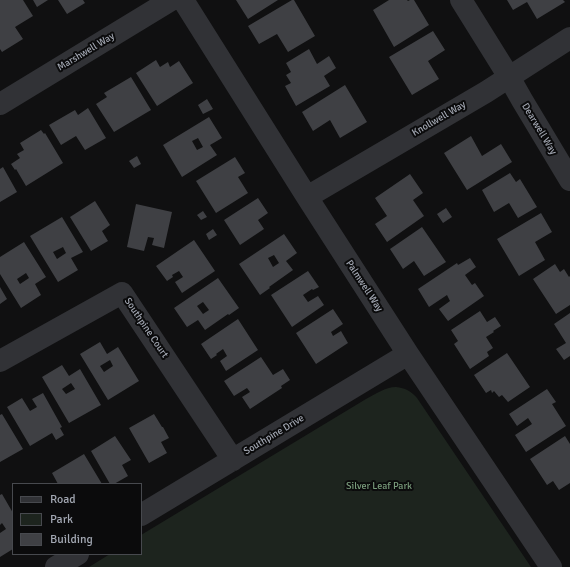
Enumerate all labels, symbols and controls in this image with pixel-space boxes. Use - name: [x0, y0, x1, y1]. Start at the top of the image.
- street label: Marshwell Way: [55, 30, 117, 74]
- street label: Knollwell Way: [410, 99, 468, 139]
- street label: Dearwell Way: [519, 101, 559, 157]
- street label: Palmwell Way: [343, 258, 385, 314]
- street label: Southpine Court: [121, 296, 171, 360]
- street label: Southpine Drive: [242, 412, 306, 458]
- park label: Silver Leaf Park: [346, 480, 412, 492]
- legend: [12, 483, 142, 555]
- text: Road: [50, 492, 76, 507]
- text: Park: [50, 512, 73, 527]
- text: Building: [50, 532, 93, 547]

